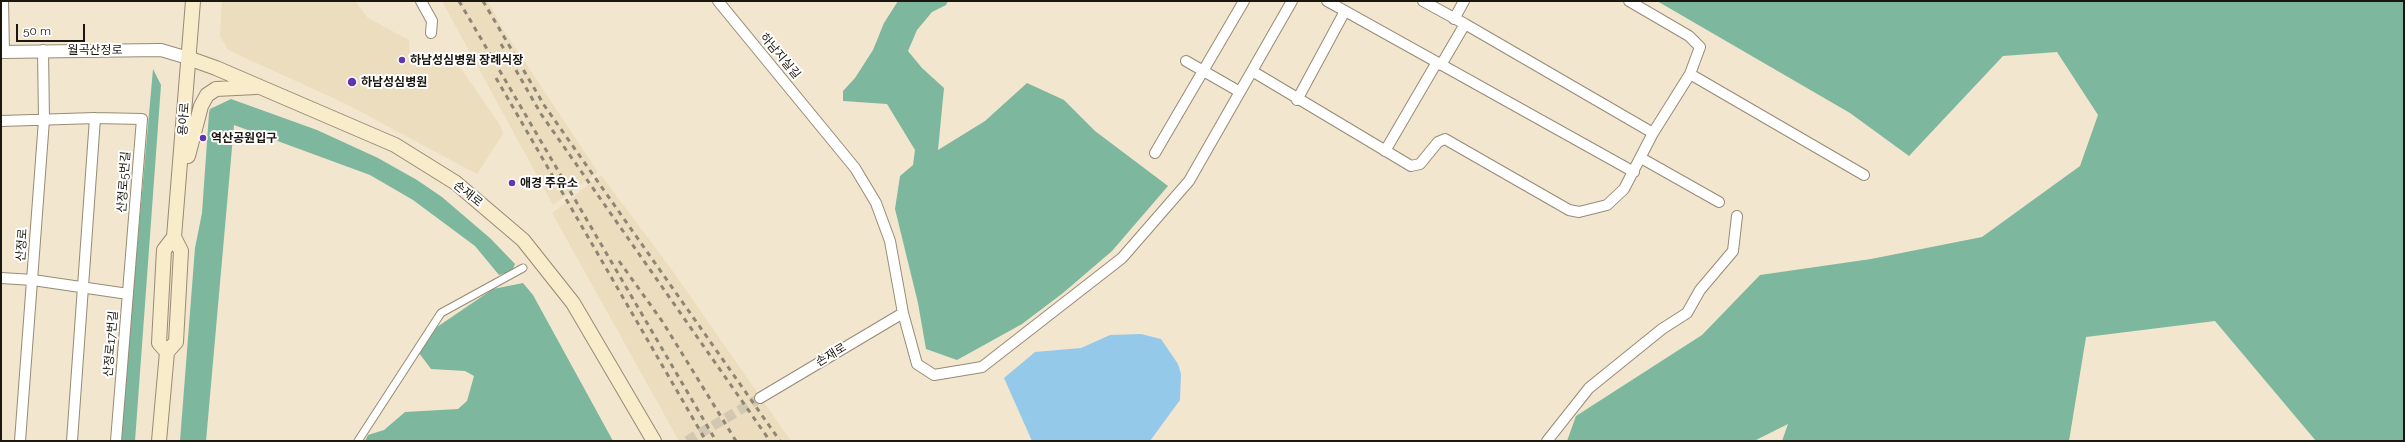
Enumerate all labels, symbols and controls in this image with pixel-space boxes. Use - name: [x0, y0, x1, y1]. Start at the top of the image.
- scale bar: [18, 16, 87, 42]
- text: 50 m: [23, 24, 51, 38]
- street label: 하남지실길: [757, 30, 803, 82]
- street label: 월곡산정로: [67, 43, 123, 57]
- place label: 하남성심병원 장례식장: [410, 53, 523, 67]
- marker: 하남성심병원 장례식장: [397, 55, 407, 65]
- place label: 하남성심병원: [361, 75, 427, 89]
- marker: 하남성심병원: [346, 76, 358, 88]
- street label: 용아로: [176, 102, 192, 136]
- place label: 역산공원입구: [211, 131, 277, 145]
- marker: 역산공원입구: [198, 133, 208, 143]
- street label: 산정로5번길: [115, 151, 133, 213]
- place label: 애경 주유소: [520, 176, 578, 190]
- street label: 손재로: [451, 178, 485, 210]
- marker: 애경 주유소: [507, 178, 517, 188]
- street label: 산정로: [14, 228, 30, 262]
- street label: 산정로17번길: [101, 310, 121, 378]
- street label: 손재로: [813, 340, 849, 370]

